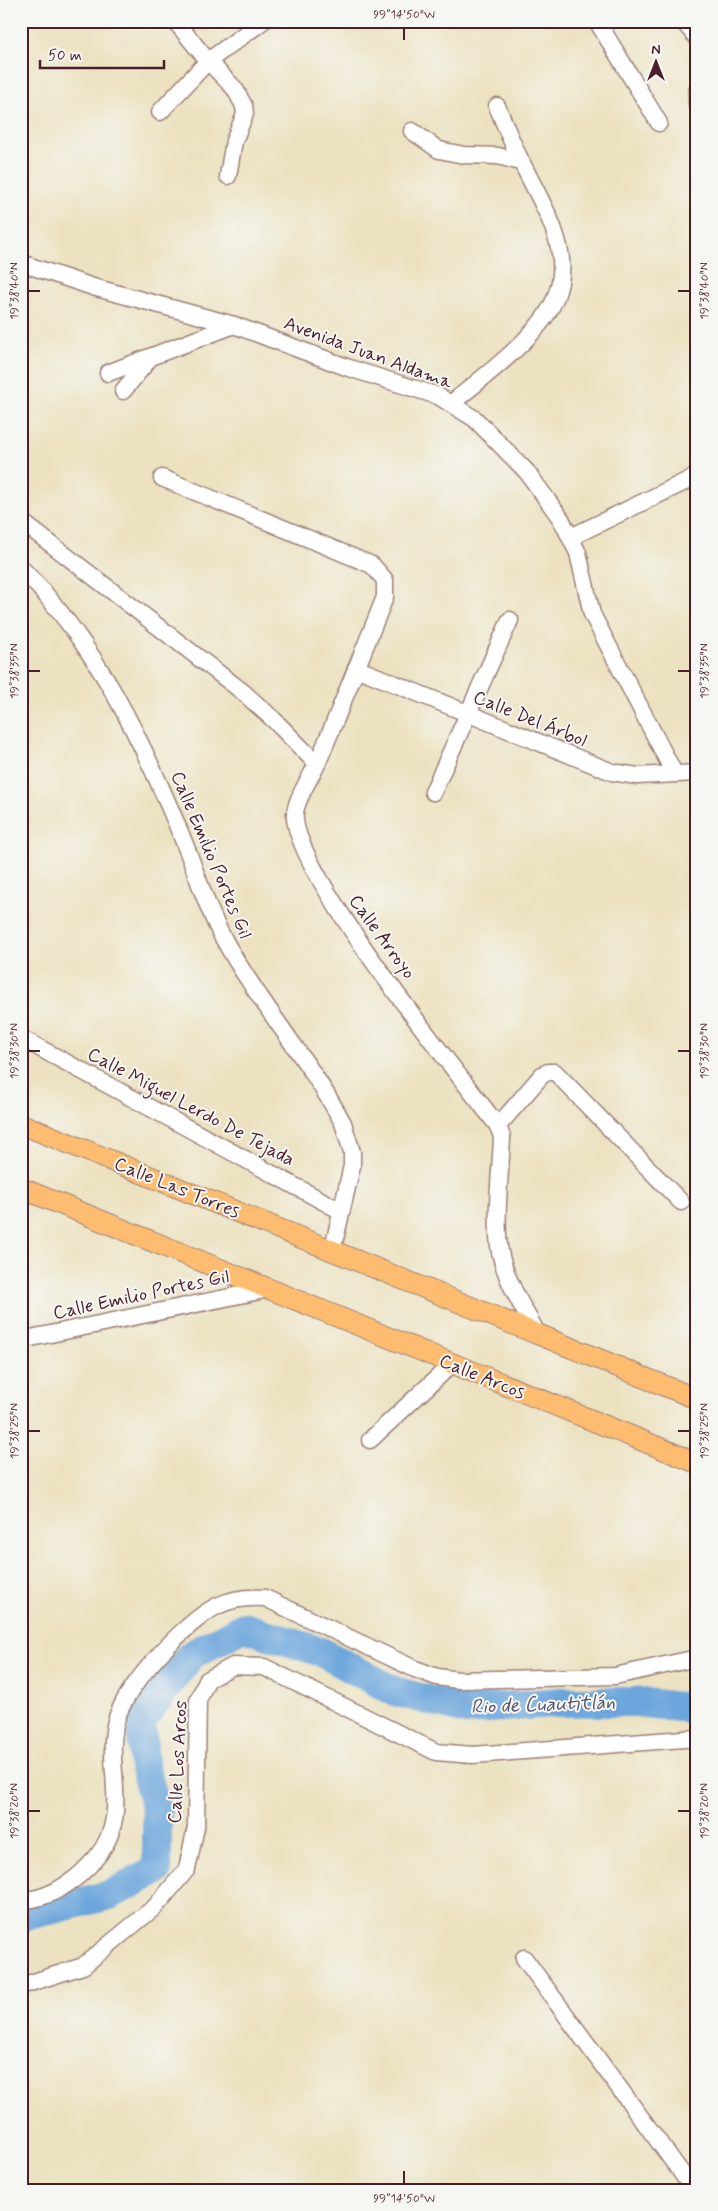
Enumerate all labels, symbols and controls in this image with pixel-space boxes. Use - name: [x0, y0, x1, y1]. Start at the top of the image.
- text: 99°14'50"W: [373, 7, 435, 23]
- scale bar: [40, 38, 164, 70]
- north arrow: [630, 38, 680, 88]
- text: N: [651, 41, 661, 59]
- text: 50 m: [48, 46, 82, 66]
- text: 19°38'40"N: [7, 262, 23, 320]
- text: 19°38'40"N: [697, 262, 713, 320]
- street label: Avenida Juan Aldama: [280, 311, 456, 395]
- text: 19°38'35"N: [7, 643, 23, 699]
- text: 19°38'35"N: [697, 643, 713, 699]
- street label: Calle Del Árbol: [469, 684, 591, 753]
- street label: Calle Emilio Portes Gil: [164, 768, 258, 943]
- street label: Calle Arroyo: [342, 890, 421, 985]
- text: 19°38'30"N: [7, 1023, 23, 1079]
- text: 19°38'30"N: [697, 1023, 713, 1079]
- street label: Calle Miguel Lerdo De Tejada: [82, 1042, 299, 1175]
- street label: Calle Las Torres: [110, 1151, 244, 1225]
- street label: Calle Emilio Portes Gil: [51, 1264, 232, 1326]
- street label: Calle Arcos: [435, 1348, 529, 1406]
- text: 19°38'25"N: [7, 1403, 23, 1459]
- text: 19°38'25"N: [697, 1403, 713, 1459]
- water label: Rio de Cuautitlán: [470, 1689, 616, 1721]
- street label: Calle Los Arcos: [162, 1700, 194, 1824]
- text: 19°38'20"N: [7, 1783, 23, 1839]
- text: 19°38'20"N: [697, 1783, 713, 1839]
- text: 99°14'50"W: [373, 2191, 435, 2207]

